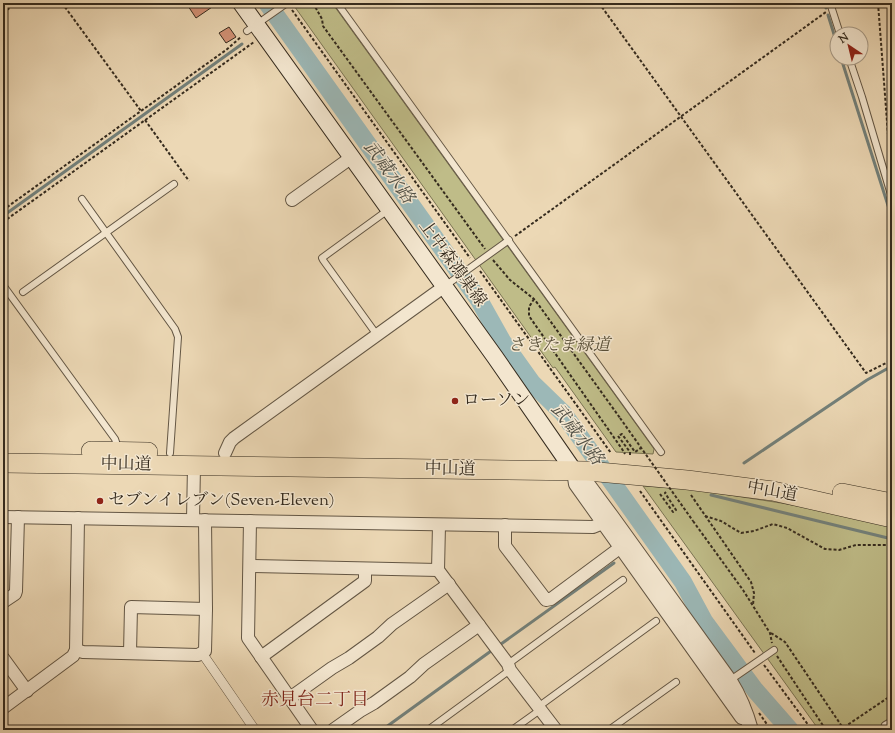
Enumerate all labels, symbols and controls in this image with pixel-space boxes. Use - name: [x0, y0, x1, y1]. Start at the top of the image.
- north arrow: [829, 26, 869, 66]
- text: N: [835, 29, 852, 48]
- water label: 武蔵水路: [356, 136, 421, 211]
- street label: 上中森鴻巣線: [412, 216, 492, 312]
- park label: さきたま緑道: [508, 334, 613, 358]
- place label: ローソン: [463, 389, 530, 413]
- marker: ローソン: [450, 396, 460, 406]
- water label: 武蔵水路: [544, 399, 610, 473]
- street label: 中山道: [100, 453, 152, 477]
- street label: 中山道: [424, 458, 476, 482]
- street label: 中山道: [745, 476, 799, 508]
- place label: セブンイレブン(Seven-Eleven): [108, 489, 335, 513]
- marker: セブンイレブン(Seven-Eleven): [95, 496, 105, 506]
- district label: 赤見台二丁目: [261, 688, 369, 714]

